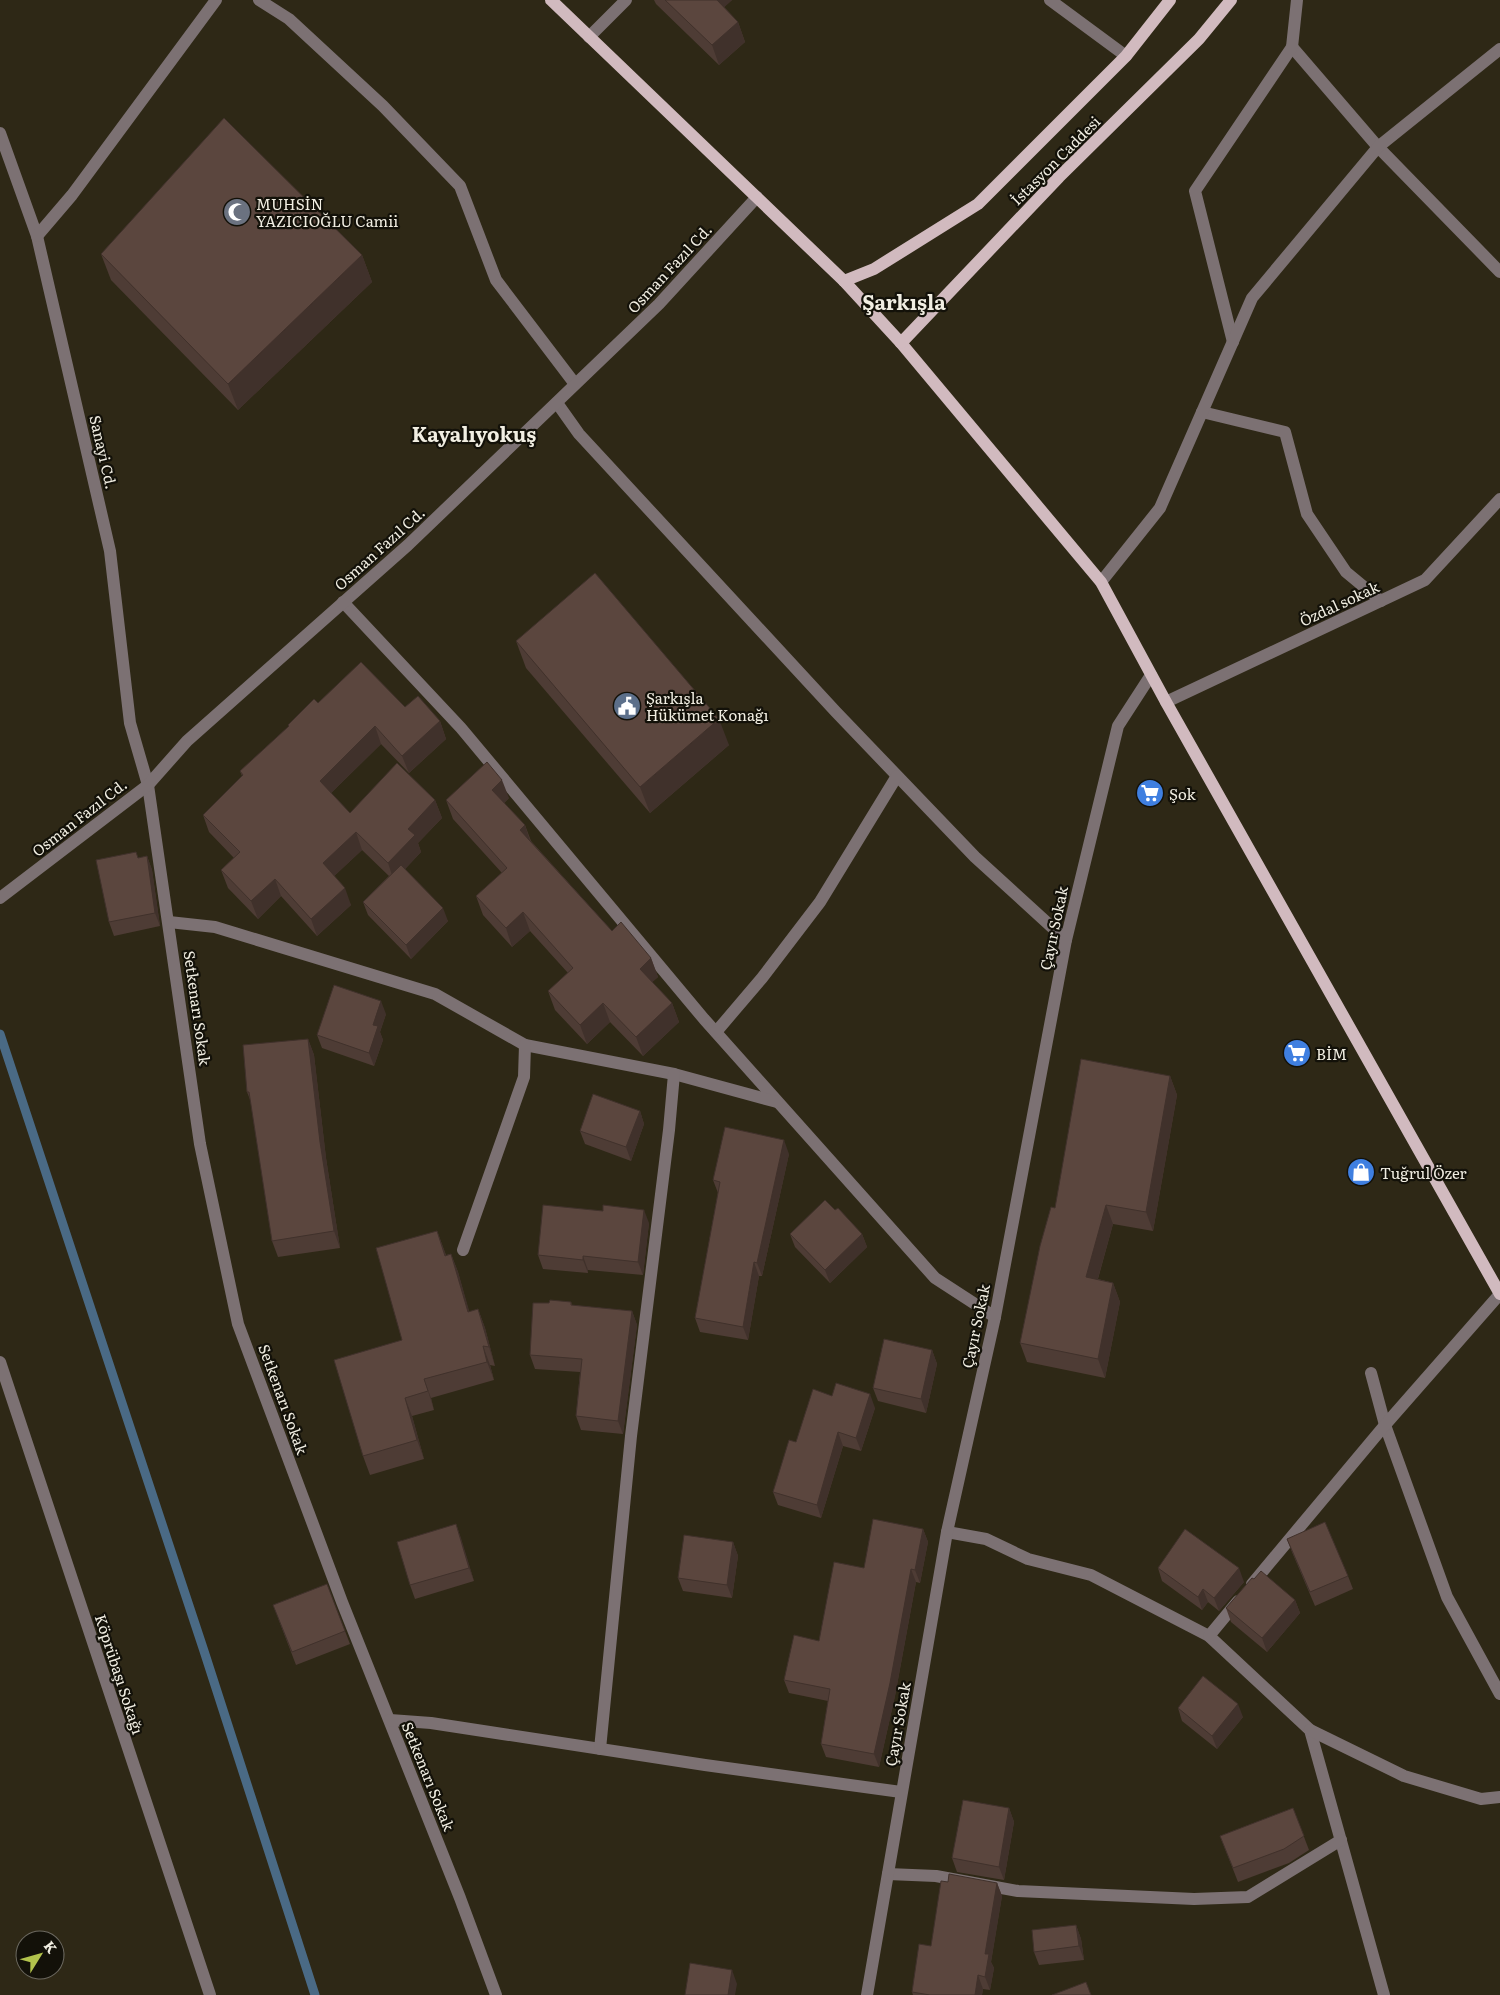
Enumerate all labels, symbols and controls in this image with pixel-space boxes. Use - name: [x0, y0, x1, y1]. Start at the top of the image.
- street label: İstasyon Caddesi: [1005, 110, 1105, 210]
- place label: MUHSİN YAZICIOĞLU Camii: [256, 192, 398, 232]
- mosque icon: MUHSİN YAZICIOĞLU Camii: [222, 197, 252, 227]
- street label: Osman Fazıl Cd.: [621, 218, 717, 318]
- district label: Şarkışla: [862, 286, 946, 316]
- street label: Sanayi Cd.: [84, 413, 124, 491]
- district label: Kayalıyokuş: [412, 418, 536, 448]
- street label: Osman Fazıl Cd.: [328, 501, 430, 595]
- street label: Özdal sokak: [1295, 574, 1383, 632]
- place label: Şarkışla Hükümet Konağı: [646, 686, 768, 726]
- public building icon: Şarkışla Hükümet Konağı: [612, 691, 642, 721]
- street label: Osman Fazıl Cd.: [26, 772, 132, 862]
- supermarket icon: Şok: [1135, 778, 1165, 808]
- place label: Şok: [1169, 782, 1197, 805]
- street label: Çayır Sokak: [1033, 883, 1073, 972]
- street label: Setkenarı Sokak: [179, 949, 218, 1068]
- supermarket icon: BİM: [1282, 1038, 1312, 1068]
- place label: BİM: [1316, 1042, 1347, 1065]
- shop icon: Tuğrul Özer: [1346, 1157, 1376, 1187]
- place label: Tuğrul Özer: [1380, 1161, 1467, 1184]
- street label: Çayır Sokak: [955, 1281, 995, 1370]
- street label: Setkenarı Sokak: [253, 1341, 315, 1458]
- street label: Köprübaşı Sokağı: [90, 1611, 150, 1737]
- street label: Çayır Sokak: [878, 1679, 916, 1768]
- street label: Setkenarı Sokak: [397, 1718, 462, 1835]
- north arrow: [15, 1930, 65, 1980]
- text: K: [40, 1936, 62, 1957]

